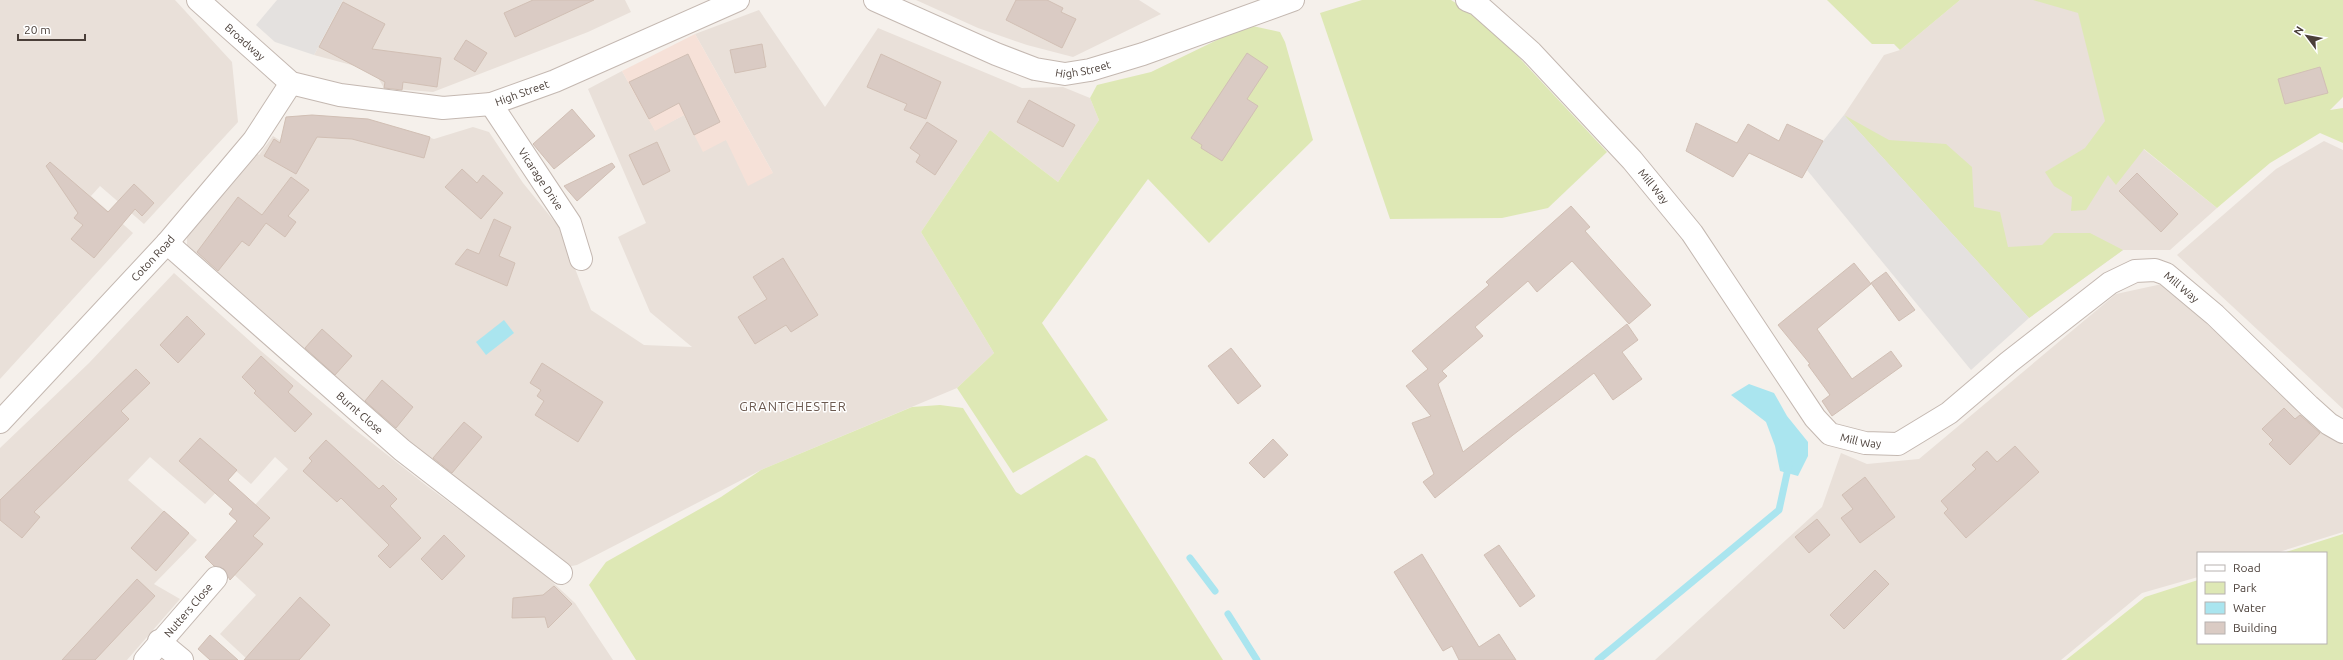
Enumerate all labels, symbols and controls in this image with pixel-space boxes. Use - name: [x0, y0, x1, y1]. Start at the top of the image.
- scale bar: [18, 16, 85, 42]
- north arrow: [2287, 16, 2327, 56]
- street label: Broadway: [223, 21, 268, 63]
- text: 20 m: [24, 23, 51, 36]
- text: N: [2291, 24, 2306, 37]
- street label: High Street: [1054, 58, 1113, 80]
- street label: High Street: [493, 77, 551, 108]
- street label: Vicarage Drive: [516, 146, 566, 212]
- street label: Mill Way: [1636, 167, 1672, 207]
- street label: Coton Road: [129, 233, 177, 284]
- street label: Mill Way: [2162, 269, 2202, 305]
- street label: Burnt Close: [334, 389, 385, 436]
- district label: GRANTCHESTER: [739, 399, 847, 413]
- street label: Mill Way: [1839, 431, 1882, 450]
- legend: [2197, 552, 2327, 644]
- text: Road: [2233, 561, 2261, 574]
- street label: Nutters Close: [162, 581, 215, 639]
- text: Park: [2233, 581, 2257, 594]
- text: Water: [2233, 601, 2266, 614]
- text: Building: [2233, 621, 2277, 634]

